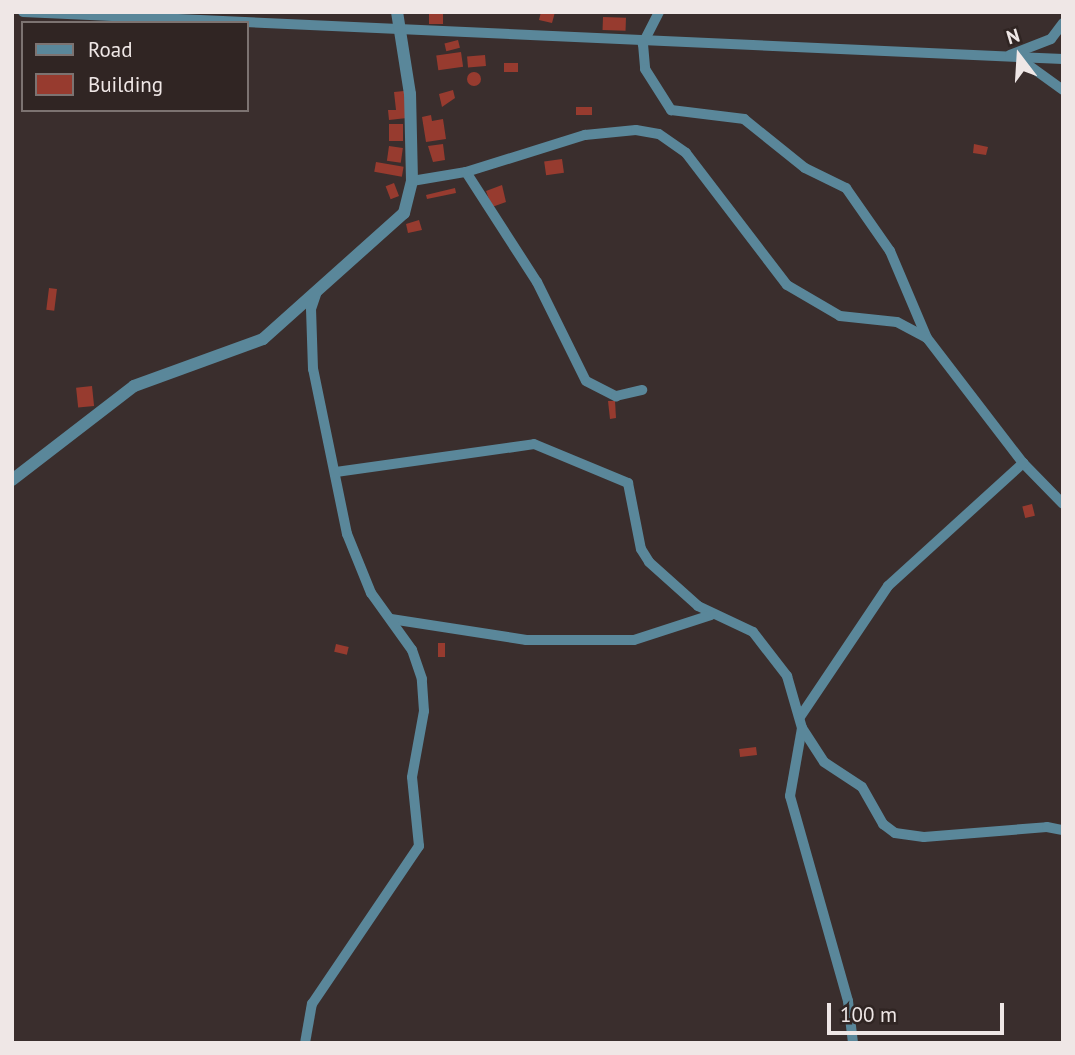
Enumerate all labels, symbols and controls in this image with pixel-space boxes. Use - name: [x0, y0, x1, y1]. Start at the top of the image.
- legend: [21, 21, 248, 112]
- north arrow: [984, 21, 1054, 91]
- text: N: [1003, 23, 1022, 49]
- text: Road: [88, 36, 132, 63]
- text: Building: [88, 71, 163, 98]
- scale bar: [830, 988, 1007, 1032]
- text: 100 m: [840, 1001, 897, 1028]

